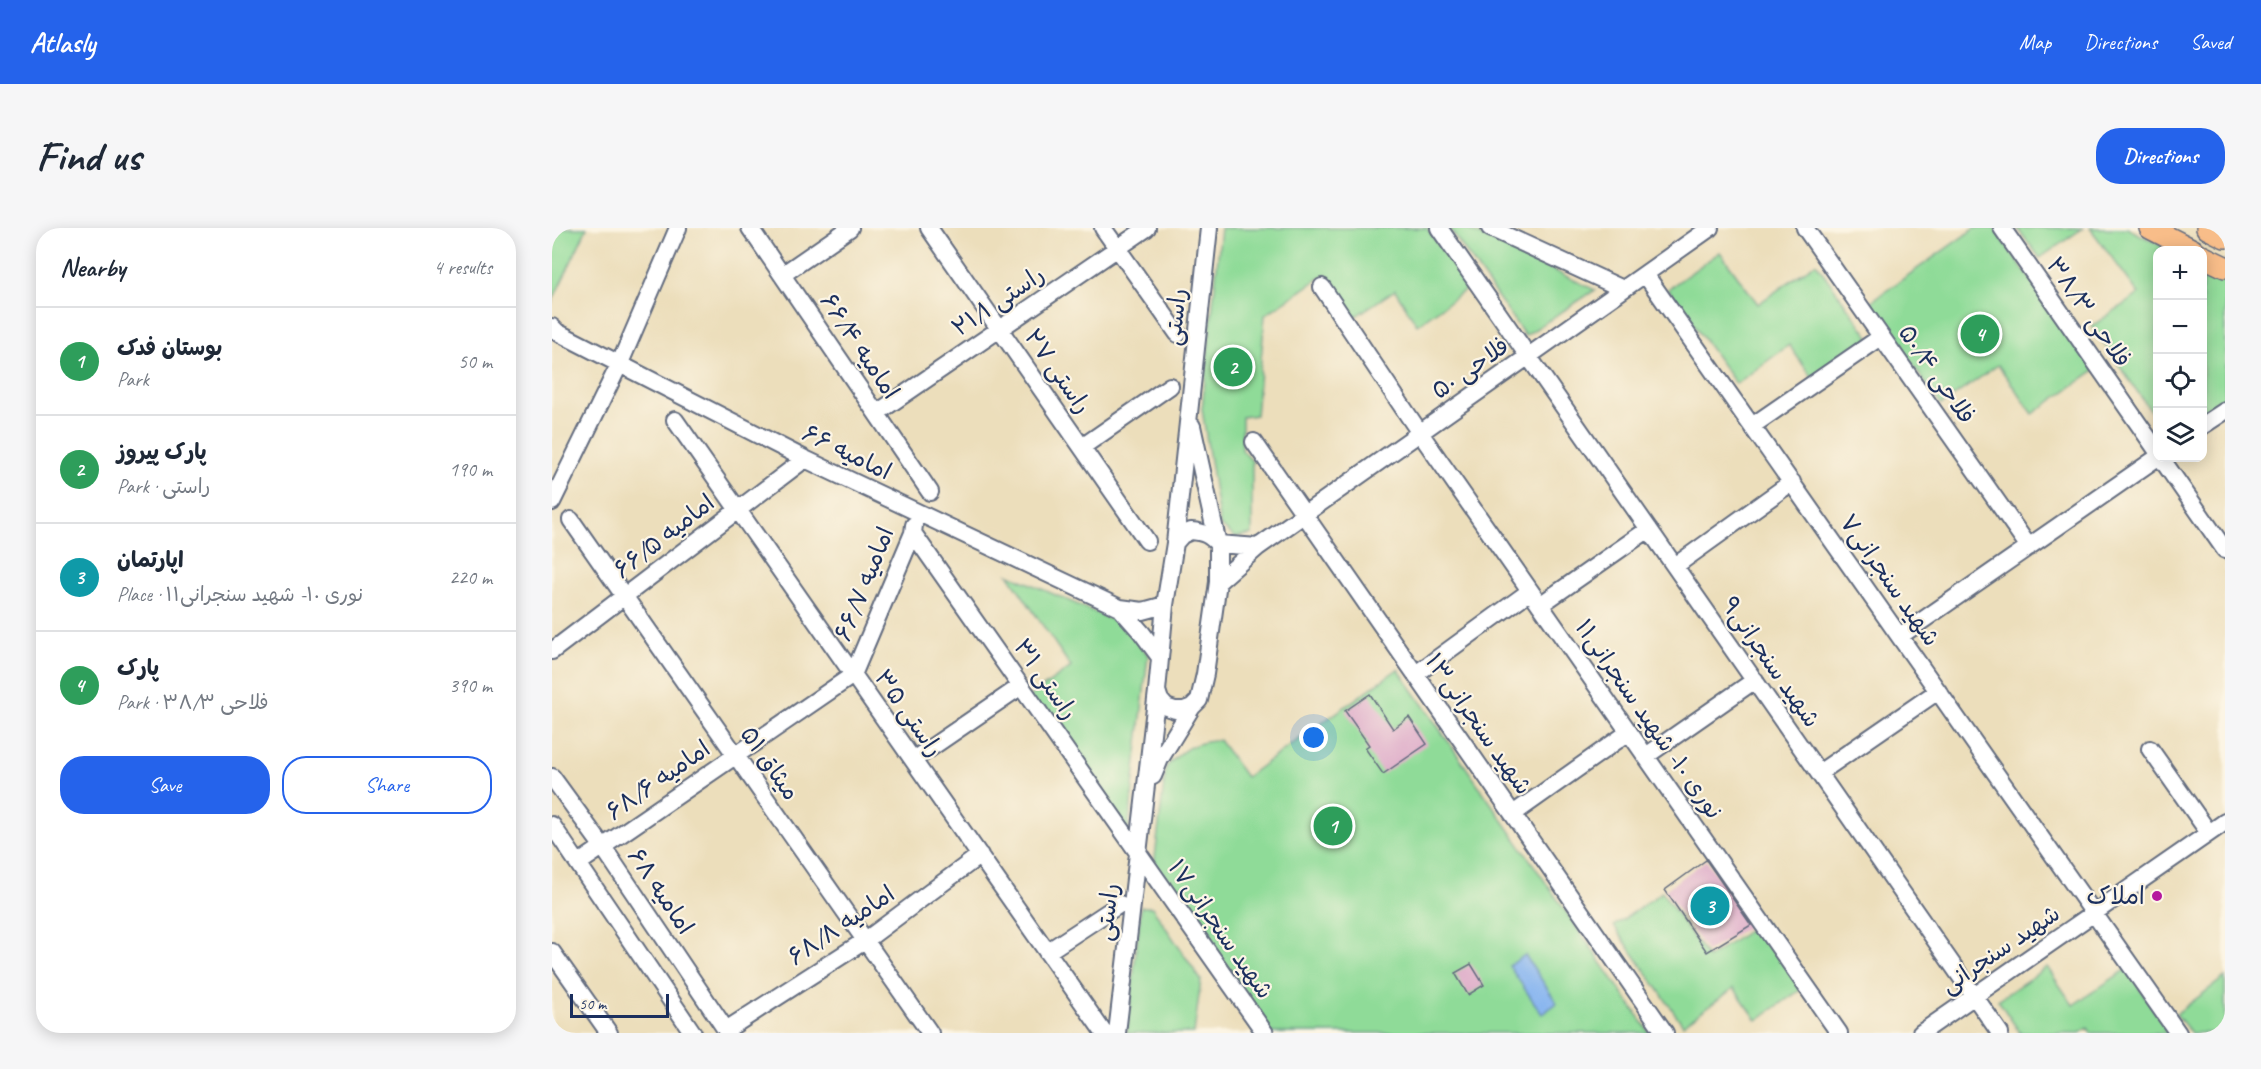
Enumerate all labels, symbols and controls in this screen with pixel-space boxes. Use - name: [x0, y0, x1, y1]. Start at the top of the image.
- text: Atlasly: [30, 25, 95, 60]
- text: Map: [2019, 29, 2051, 55]
- text: Directions: [2084, 29, 2157, 55]
- text: Saved: [2190, 29, 2231, 55]
- button: Directions: [2096, 128, 2225, 184]
- text: Find us: [36, 130, 141, 183]
- map controls: [2153, 246, 2207, 462]
- button: +: [2153, 246, 2207, 300]
- text: Nearby: [60, 251, 125, 284]
- street label: فلاحی ۳۸/۳: [2040, 251, 2138, 373]
- text: 4 results: [433, 255, 492, 280]
- street label: راستی ۲۱/۱: [946, 259, 1050, 343]
- street label: امامیه ۶۶/۴: [814, 287, 906, 405]
- street label: راستی: [1157, 287, 1193, 347]
- button: −: [2153, 300, 2207, 354]
- pin: 4: [1960, 312, 2000, 356]
- street label: فلاحی ۵۰/۴: [1892, 319, 1982, 429]
- street label: راستی ۲۷: [1018, 323, 1098, 419]
- street label: فلاحی ۵۰: [1425, 330, 1515, 406]
- text: بوستان فدک: [117, 334, 222, 362]
- pin: 2: [1214, 344, 1252, 390]
- text: 1: [75, 349, 84, 374]
- text: 50 m: [458, 349, 492, 374]
- button: locate: [2153, 354, 2207, 408]
- text: Park: [117, 367, 149, 392]
- button: layers: [2153, 408, 2207, 462]
- street label: امامیه ۶۶: [797, 418, 897, 486]
- text: پارک پیروز: [117, 438, 207, 466]
- text: 2: [75, 457, 84, 482]
- text: 190 m: [449, 457, 492, 482]
- text: Park · راستی: [117, 474, 210, 499]
- street label: امامیه ۶۶/۵: [607, 487, 721, 585]
- street label: شهید سنجرانی۷: [1833, 508, 1947, 652]
- street label: امامیه ۶۶/۷: [828, 523, 900, 645]
- text: اپارتمان: [117, 546, 184, 574]
- text: 3: [75, 565, 84, 590]
- text: 220 m: [449, 565, 492, 590]
- text: Place · نوری ۱۰- شهید سنجرانی۱۱: [117, 582, 363, 607]
- street label: شهید سنجرانی۹: [1715, 591, 1827, 733]
- street label: نوری ۱۰- شهید سنجرانی۱۱: [1569, 613, 1729, 825]
- street label: راستی ۳۱: [1007, 633, 1085, 725]
- street label: شهید سنجرانی۱۳: [1419, 647, 1539, 801]
- text: پارک: [117, 654, 159, 682]
- street label: راستی ۳۵: [868, 663, 950, 763]
- text: 4: [75, 673, 84, 698]
- text: 390 m: [449, 673, 492, 698]
- text: Park · فلاحی ۳۸/۳: [117, 690, 269, 715]
- street label: میثاق ۵۱: [734, 720, 806, 806]
- your location: [1299, 723, 1328, 752]
- street label: امامیه ۶۸/۶: [600, 733, 716, 827]
- button: Save: [60, 756, 270, 814]
- button: Share: [282, 756, 492, 814]
- pin: 1: [1314, 804, 1352, 848]
- street label: امامیه ۶۸: [621, 842, 701, 940]
- street label: شهید سنجرانی۱۷: [1162, 854, 1280, 1004]
- street label: امامیه ۶۸/۸: [782, 878, 900, 972]
- street label: راستی: [1089, 881, 1125, 943]
- place label: املاک: [2086, 881, 2145, 911]
- pin: 3: [1690, 884, 1730, 928]
- marker: املاک: [2150, 889, 2164, 903]
- street label: شهید سنجرانی: [1935, 898, 2065, 1000]
- scale bar: [570, 991, 669, 1018]
- text: 50 m: [579, 994, 606, 1014]

